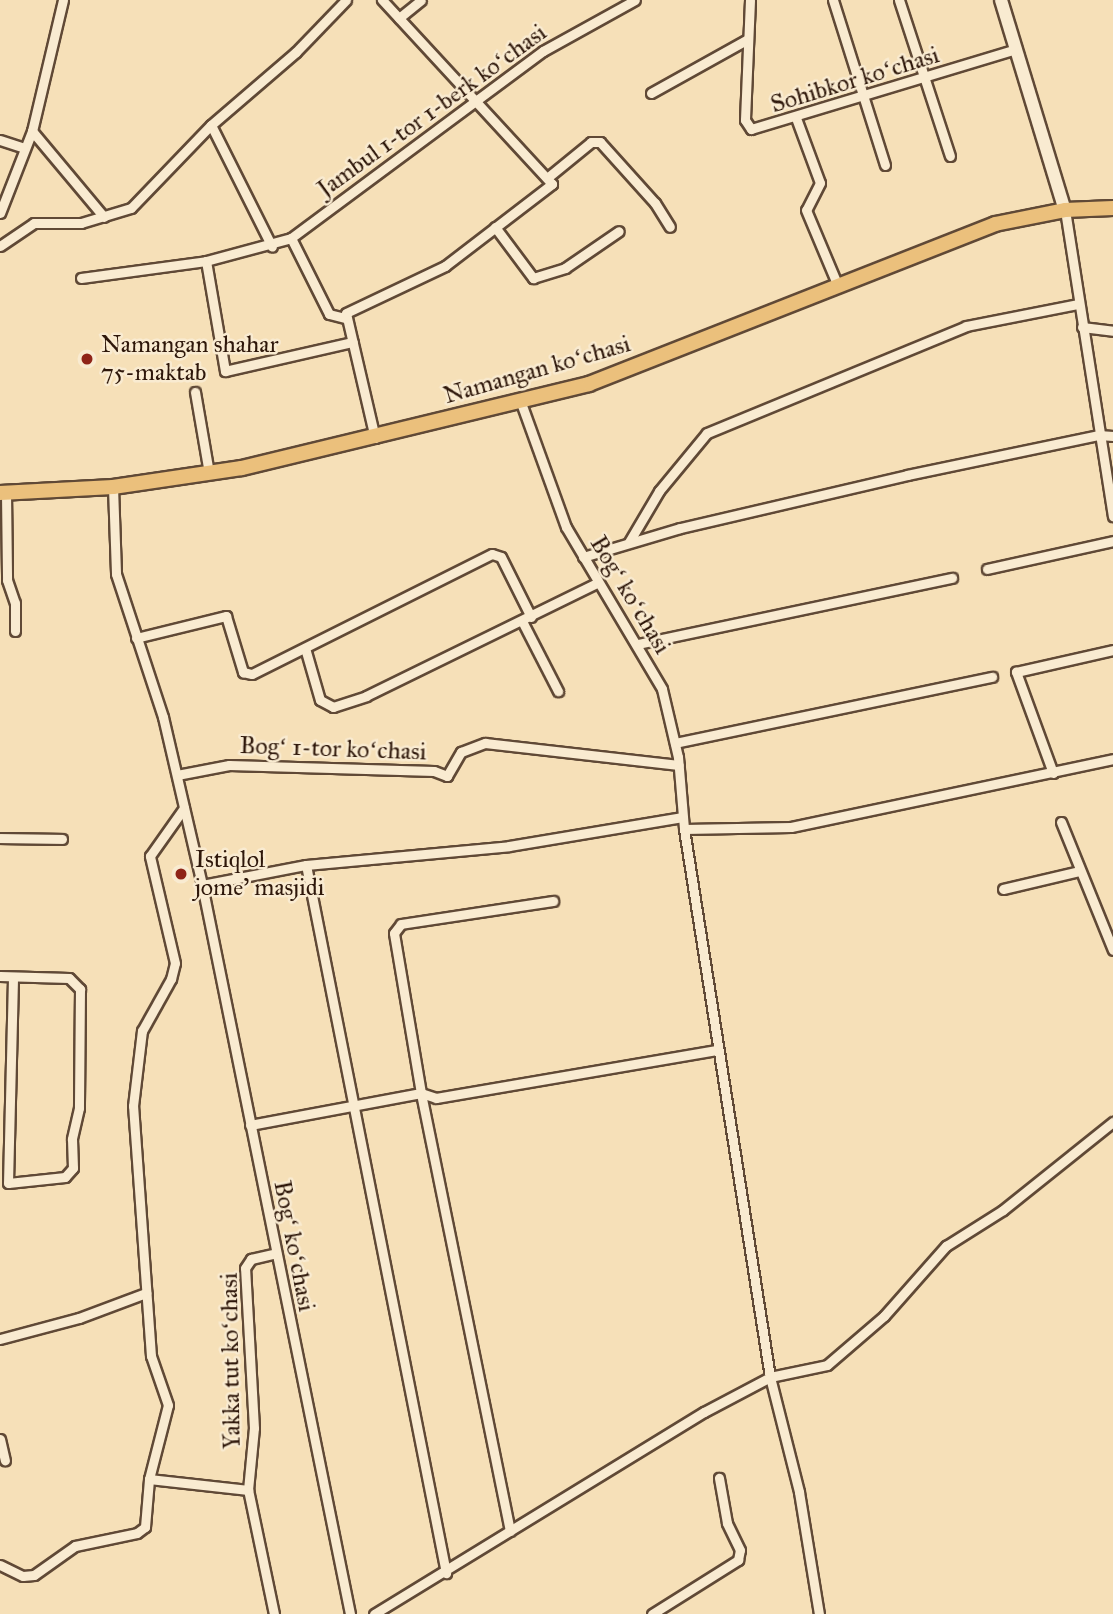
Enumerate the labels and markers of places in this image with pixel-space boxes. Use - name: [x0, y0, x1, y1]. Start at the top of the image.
- place label: Namangan shahar 75-maktab: [101, 331, 278, 387]
- marker: Namangan shahar 75-maktab: [79, 351, 95, 367]
- place label: Istiqlol jome’ masjidi: [195, 846, 324, 902]
- marker: Istiqlol jome’ masjidi: [173, 866, 189, 882]

